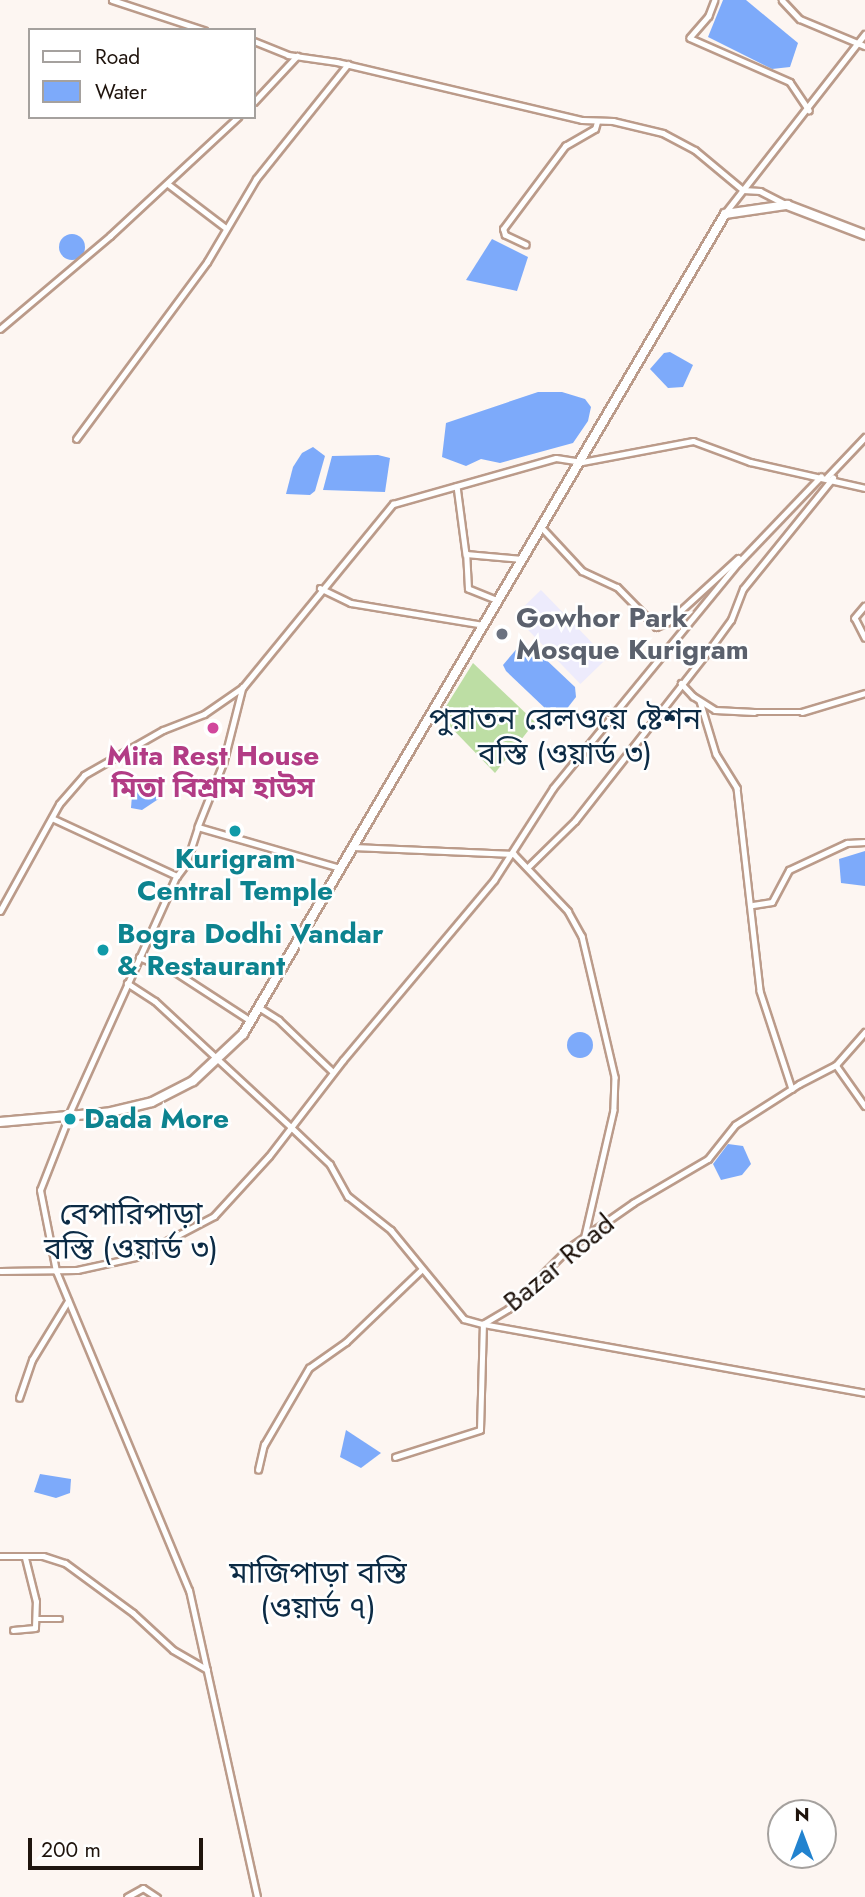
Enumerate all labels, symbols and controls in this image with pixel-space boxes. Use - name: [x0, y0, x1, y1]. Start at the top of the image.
- legend: [28, 28, 256, 119]
- text: Road: [95, 42, 140, 72]
- text: Water: [95, 77, 147, 107]
- place label: Gowhor Park Mosque Kurigram: [516, 601, 749, 667]
- marker: Gowhor Park Mosque Kurigram: [494, 626, 510, 642]
- district label: পুরাতন রেলওয়ে ষ্টেশন বস্তি (ওয়ার্ড ৩): [429, 701, 701, 772]
- marker: Mita Rest House মিতা বিশ্রাম হাউস: [205, 720, 221, 736]
- place label: Mita Rest House মিতা বিশ্রাম হাউস: [107, 739, 319, 805]
- marker: Kurigram Central Temple: [227, 823, 243, 839]
- place label: Kurigram Central Temple: [137, 842, 333, 908]
- place label: Bogra Dodhi Vandar & Restaurant: [117, 917, 383, 983]
- marker: Bogra Dodhi Vandar & Restaurant: [95, 942, 111, 958]
- place label: Dada More: [84, 1102, 229, 1136]
- marker: Dada More: [62, 1111, 78, 1127]
- district label: বেপারিপাড়া বস্তি (ওয়ার্ড ৩): [44, 1196, 218, 1266]
- street label: Bazar Road: [497, 1207, 621, 1319]
- district label: মাজিপাড়া বস্তি (ওয়ার্ড ৭): [229, 1555, 407, 1626]
- north arrow: [767, 1799, 837, 1869]
- text: N: [794, 1801, 810, 1828]
- scale bar: [32, 1824, 206, 1868]
- text: 200 m: [41, 1835, 101, 1865]

